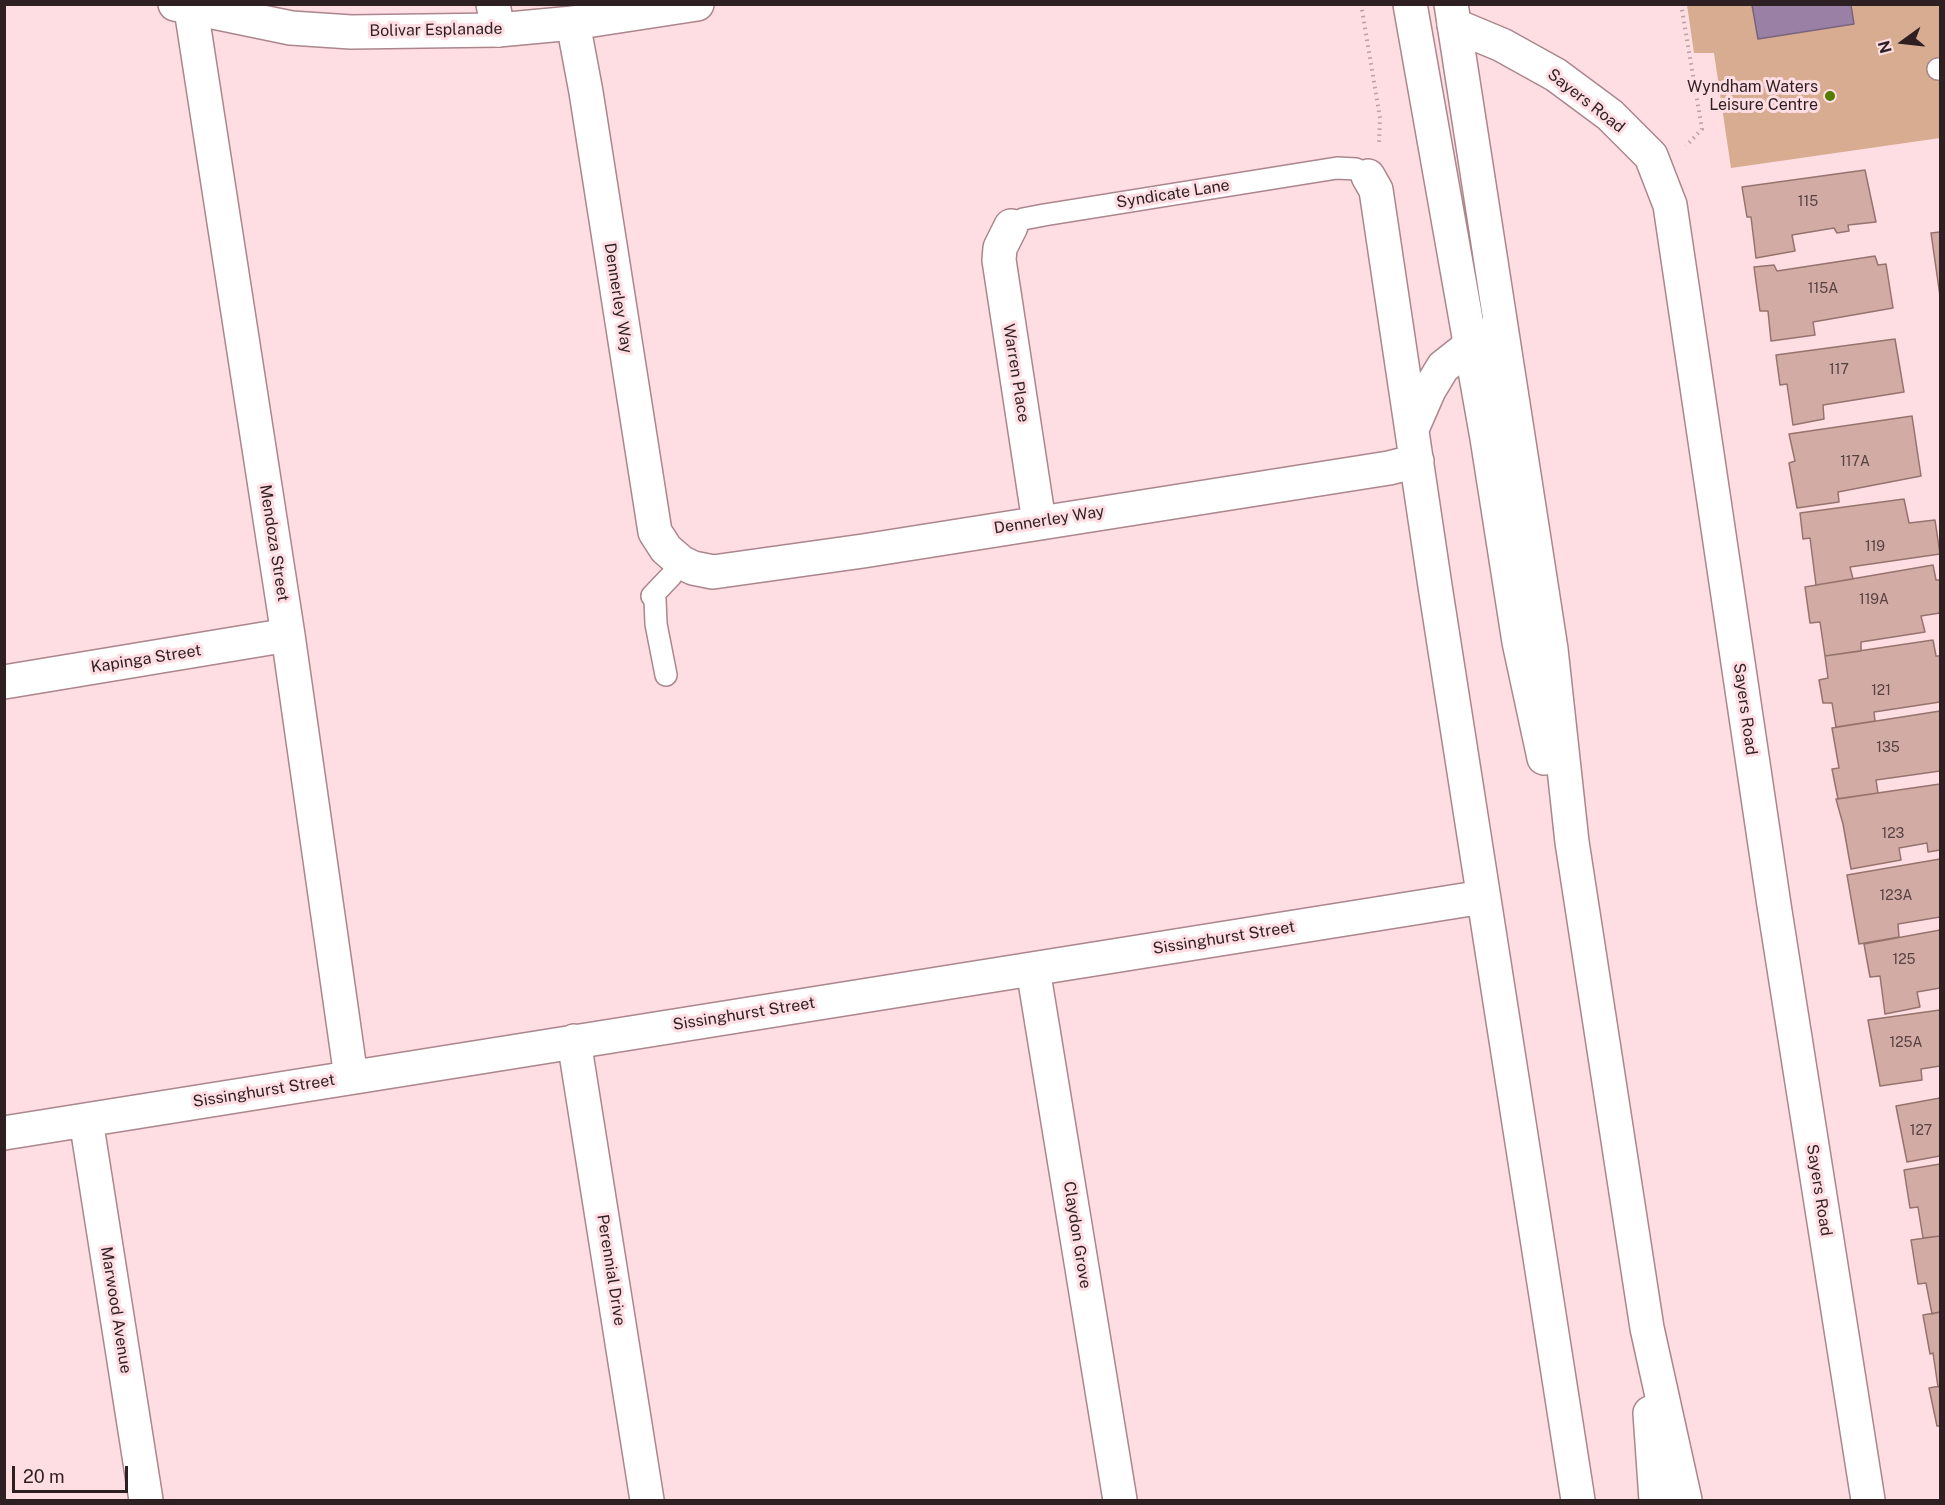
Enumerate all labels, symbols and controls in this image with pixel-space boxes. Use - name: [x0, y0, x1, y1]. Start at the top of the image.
- north arrow: [1873, 12, 1933, 72]
- street label: Bolivar Esplanade: [369, 19, 503, 41]
- text: N: [1874, 38, 1896, 55]
- street label: Sayers Road: [1544, 65, 1628, 137]
- place label: Wyndham Waters Leisure Centre: [1687, 77, 1818, 115]
- marker: Wyndham Waters Leisure Centre: [1823, 89, 1837, 103]
- street label: Syndicate Lane: [1115, 176, 1231, 212]
- house number: 115: [1798, 194, 1818, 210]
- street label: Dennerley Way: [600, 241, 636, 355]
- house number: 115A: [1808, 281, 1838, 297]
- street label: Warren Place: [999, 322, 1033, 424]
- house number: 117: [1829, 362, 1849, 378]
- house number: 117A: [1840, 454, 1870, 470]
- street label: Mendoza Street: [255, 483, 293, 603]
- street label: Dennerley Way: [992, 502, 1106, 538]
- house number: 119: [1865, 539, 1885, 555]
- house number: 119A: [1859, 592, 1889, 608]
- street label: Kapinga Street: [89, 641, 203, 677]
- street label: Sayers Road: [1729, 662, 1761, 756]
- house number: 121: [1871, 683, 1891, 699]
- house number: 135: [1876, 740, 1900, 756]
- house number: 123: [1882, 826, 1904, 842]
- house number: 123A: [1880, 888, 1912, 904]
- street label: Sissinghurst Street: [1152, 917, 1296, 959]
- house number: 125: [1892, 952, 1916, 968]
- street label: Sissinghurst Street: [672, 993, 816, 1035]
- house number: 125A: [1890, 1035, 1922, 1051]
- street label: Sissinghurst Street: [192, 1070, 336, 1112]
- house number: 127: [1910, 1123, 1932, 1139]
- street label: Sayers Road: [1802, 1143, 1836, 1237]
- street label: Claydon Grove: [1059, 1180, 1095, 1290]
- street label: Perennial Drive: [593, 1213, 629, 1327]
- street label: Marwood Avenue: [96, 1245, 136, 1375]
- scale bar: [15, 1454, 130, 1492]
- text: 20 m: [23, 1466, 65, 1487]

